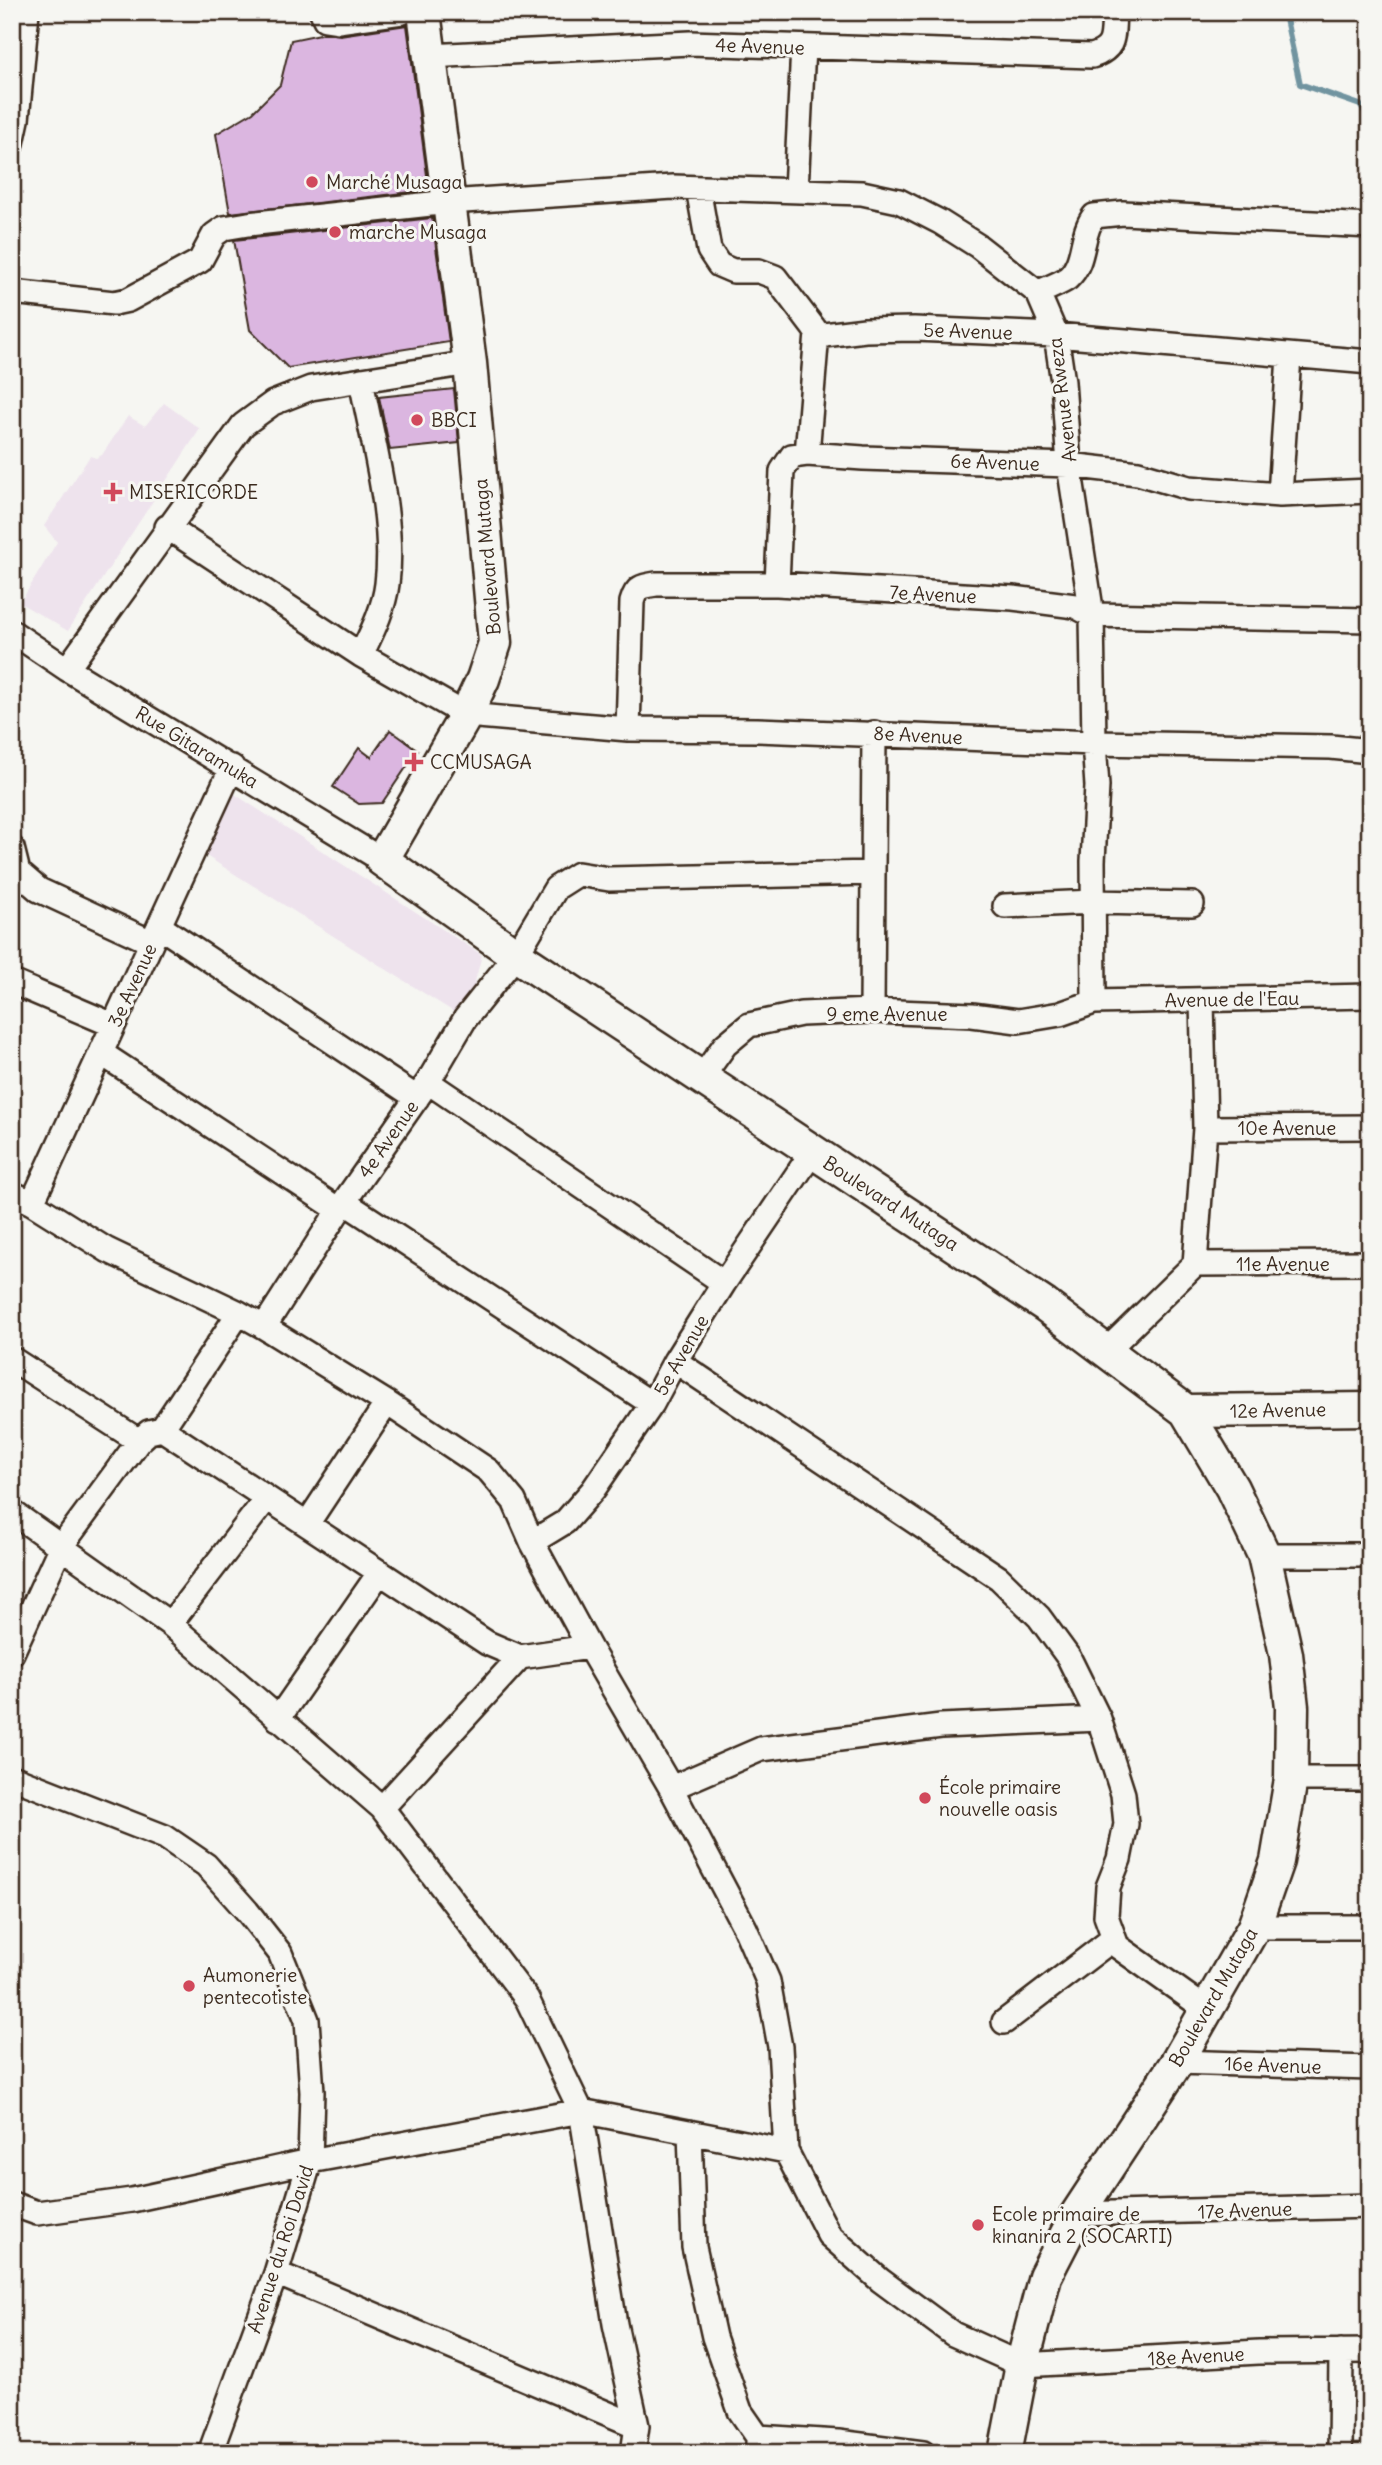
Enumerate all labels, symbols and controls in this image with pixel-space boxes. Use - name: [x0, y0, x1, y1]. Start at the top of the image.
- street label: 4e Avenue: [715, 32, 805, 60]
- place label: Marché Musaga: [326, 170, 463, 194]
- marker: Marché Musaga: [304, 174, 320, 190]
- place label: marche Musaga: [349, 220, 487, 244]
- marker: marche Musaga: [327, 224, 343, 240]
- street label: 5e Avenue: [923, 317, 1013, 345]
- street label: Avenue Rweza: [1042, 336, 1082, 464]
- place label: BBCI: [431, 408, 477, 432]
- marker: BBCI: [409, 412, 425, 428]
- street label: 6e Avenue: [950, 448, 1040, 476]
- street label: Boulevard Mutaga: [468, 478, 506, 636]
- place label: MISERICORDE: [129, 480, 258, 504]
- marker: MISERICORDE: [103, 482, 123, 502]
- street label: 7e Avenue: [889, 580, 977, 608]
- street label: Rue Gitaramuka: [131, 701, 263, 793]
- street label: 8e Avenue: [873, 721, 963, 749]
- place label: CCMUSAGA: [430, 750, 532, 774]
- marker: CCMUSAGA: [404, 752, 424, 772]
- street label: 3e Avenue: [102, 939, 162, 1031]
- street label: Avenue de l'Eau: [1164, 986, 1300, 1012]
- street label: 9 eme Avenue: [827, 1002, 947, 1026]
- street label: 4e Avenue: [353, 1095, 423, 1183]
- street label: 10e Avenue: [1238, 1116, 1336, 1140]
- street label: Boulevard Mutaga: [819, 1150, 963, 1256]
- street label: 11e Avenue: [1236, 1252, 1330, 1276]
- street label: 5e Avenue: [648, 1310, 714, 1400]
- street label: 12e Avenue: [1230, 1397, 1326, 1423]
- place label: École primaire nouvelle oasis: [939, 1775, 1061, 1821]
- marker: École primaire nouvelle oasis: [917, 1790, 933, 1806]
- street label: Boulevard Mutaga: [1163, 1923, 1263, 2071]
- place label: Aumonerie pentecotiste: [203, 1963, 307, 2009]
- marker: Aumonerie pentecotiste: [181, 1978, 197, 1994]
- street label: 16e Avenue: [1224, 2051, 1322, 2079]
- street label: Avenue du Roi David: [241, 2162, 319, 2336]
- street label: 17e Avenue: [1197, 2196, 1293, 2224]
- place label: Ecole primaire de kinanira 2 (SOCARTI): [992, 2202, 1172, 2248]
- marker: Ecole primaire de kinanira 2 (SOCARTI): [970, 2217, 986, 2233]
- street label: 18e Avenue: [1147, 2341, 1245, 2371]

